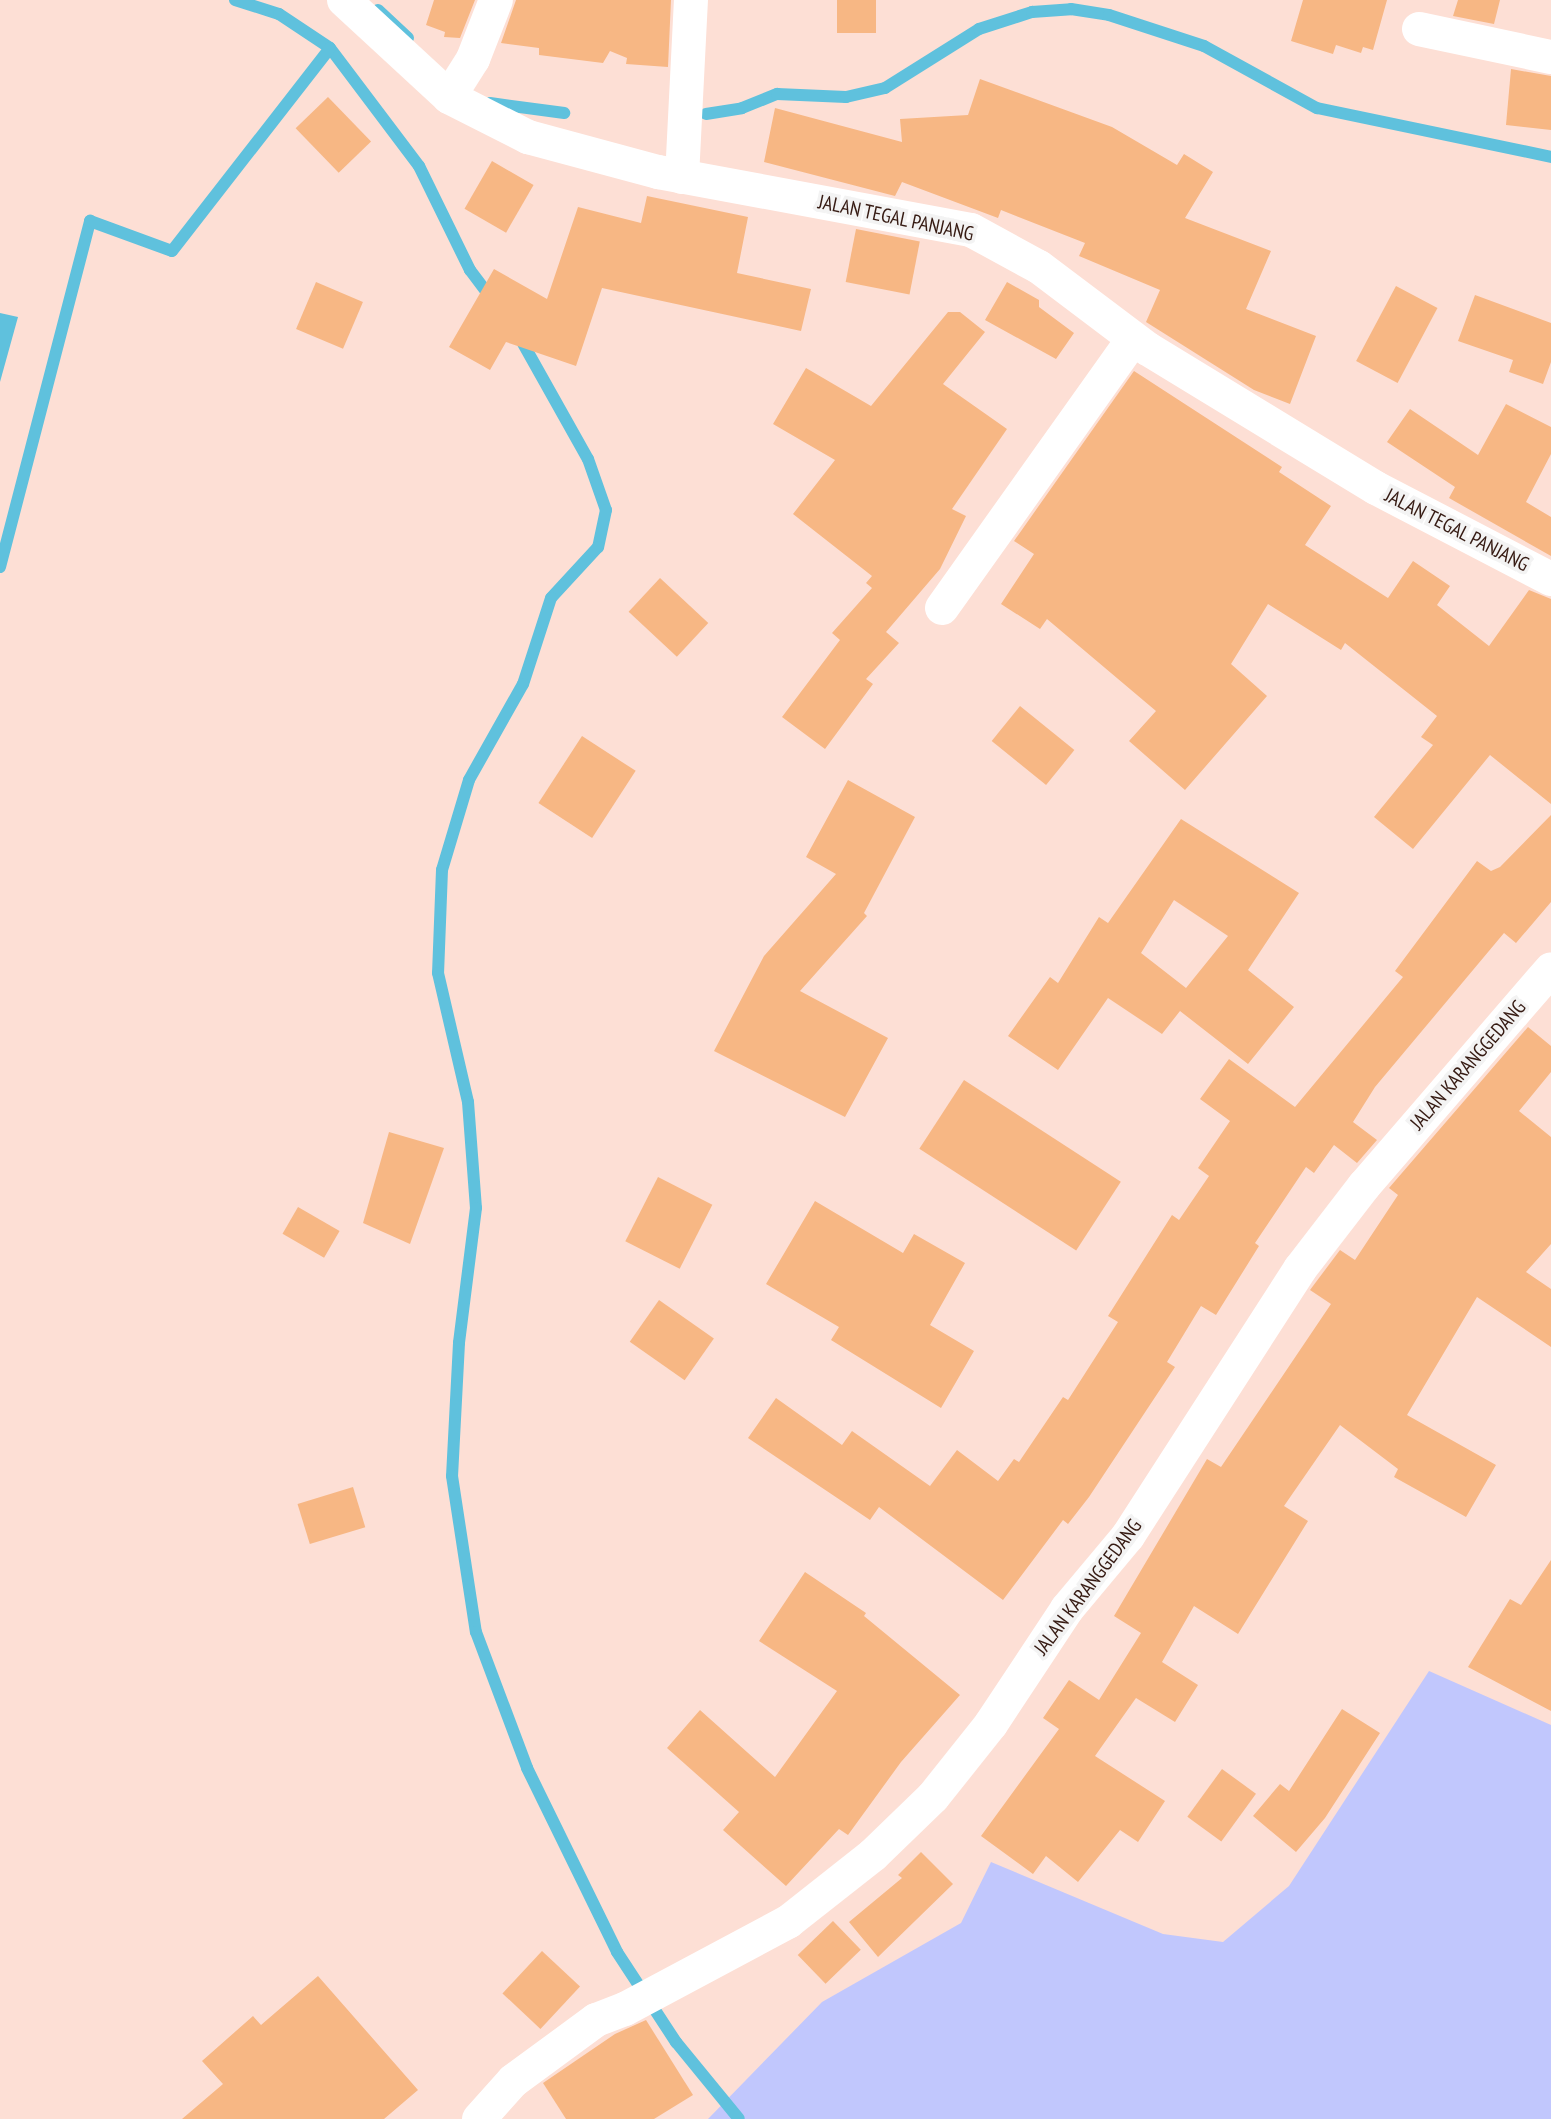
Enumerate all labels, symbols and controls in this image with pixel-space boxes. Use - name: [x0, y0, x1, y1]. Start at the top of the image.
- street label: JALAN TEGAL PANJANG: [815, 190, 977, 246]
- street label: JALAN TEGAL PANJANG: [1380, 483, 1534, 577]
- street label: JALAN KARANGGEDANG: [1405, 995, 1531, 1135]
- street label: JALAN KARANGGEDANG: [1029, 1514, 1147, 1660]

